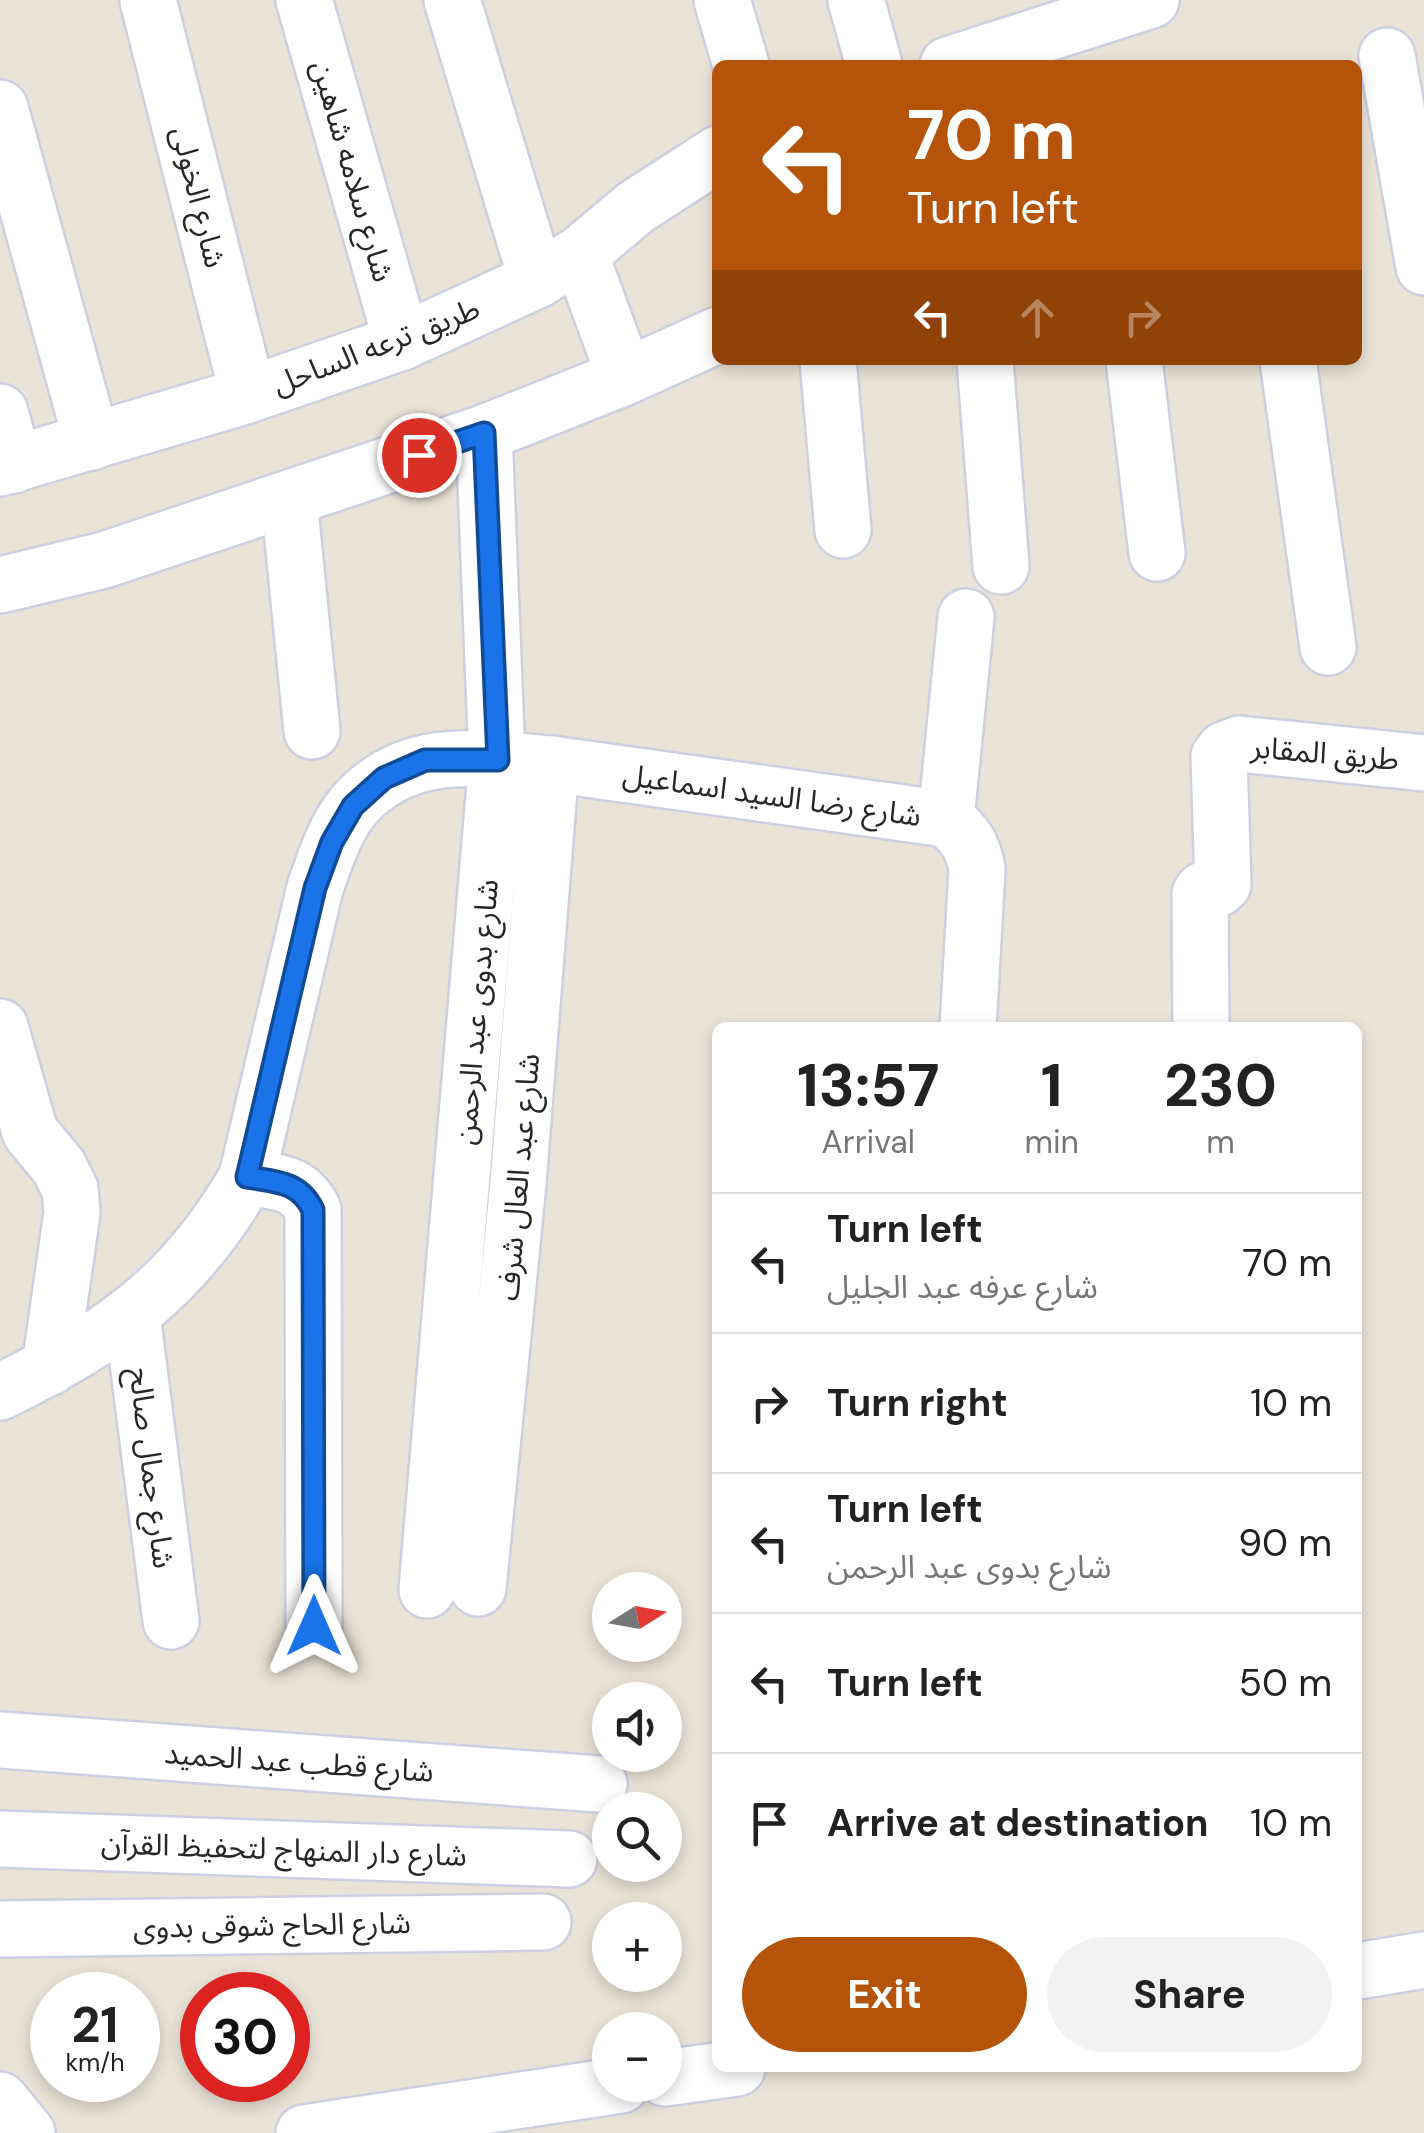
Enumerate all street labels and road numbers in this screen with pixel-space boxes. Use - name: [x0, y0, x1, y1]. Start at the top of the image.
- street label: شارع سلامه شاهين: [300, 56, 403, 287]
- street label: شارع الخولى: [160, 122, 235, 273]
- street label: طريق ترعه الساحل: [267, 289, 485, 403]
- street label: طريق المقابر: [1248, 727, 1401, 779]
- street label: شارع رضا السيد اسماعيل: [620, 755, 924, 838]
- street label: شارع بدوى عبد الرحمن: [445, 878, 510, 1147]
- street label: شارع عبد العال شرف: [488, 1052, 551, 1302]
- street label: شارع جمال صالح: [117, 1365, 184, 1571]
- street label: شارع قطب عبد الحميد: [163, 1733, 435, 1794]
- street label: شارع دار المنهاج لتحفيظ القرآن: [100, 1823, 468, 1878]
- street label: شارع الحاج شوقى بدوى: [133, 1903, 411, 1950]

